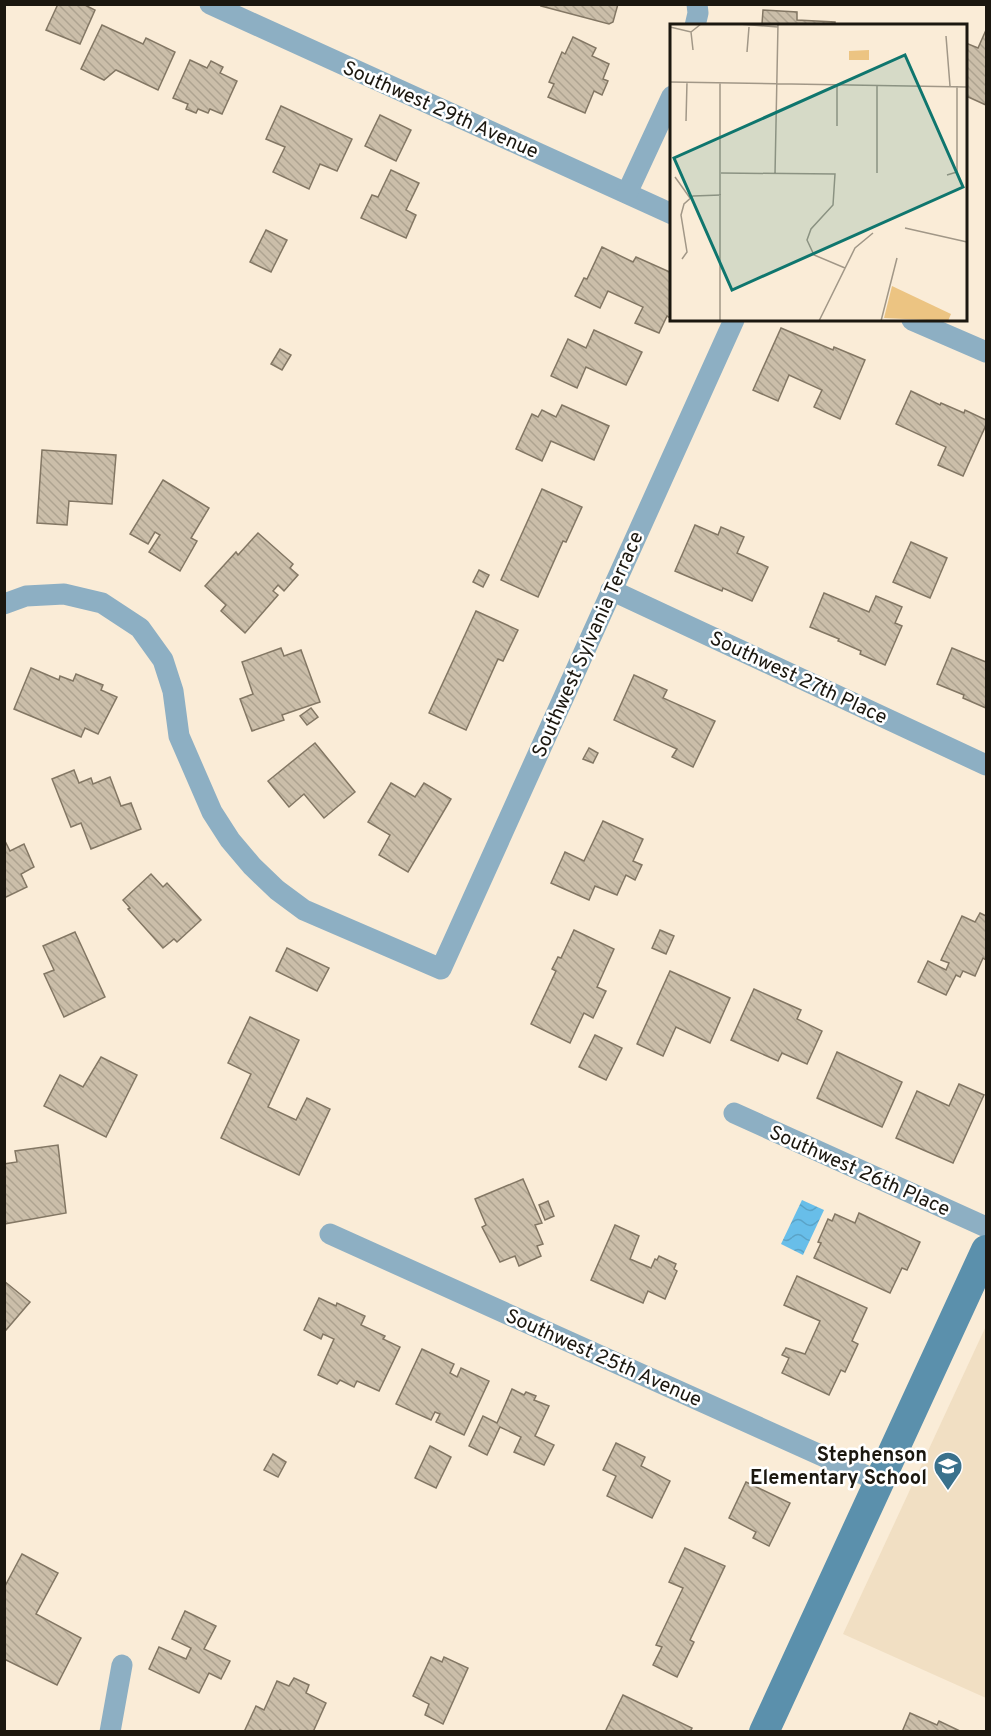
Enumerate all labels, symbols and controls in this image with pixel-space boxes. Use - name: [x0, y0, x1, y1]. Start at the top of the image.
- inset map: [670, 24, 967, 321]
- street label: Southwest 29th Avenue: [338, 56, 542, 166]
- street label: Southwest Sylvania Terrace: [527, 528, 650, 762]
- street label: Southwest 27th Place: [705, 626, 891, 731]
- street label: Southwest 26th Place: [765, 1120, 954, 1223]
- street label: Southwest 25th Avenue: [501, 1304, 705, 1414]
- place label: Stephenson Elementary School: [750, 1443, 927, 1492]
- school or university icon: Stephenson Elementary School: [932, 1450, 964, 1492]

